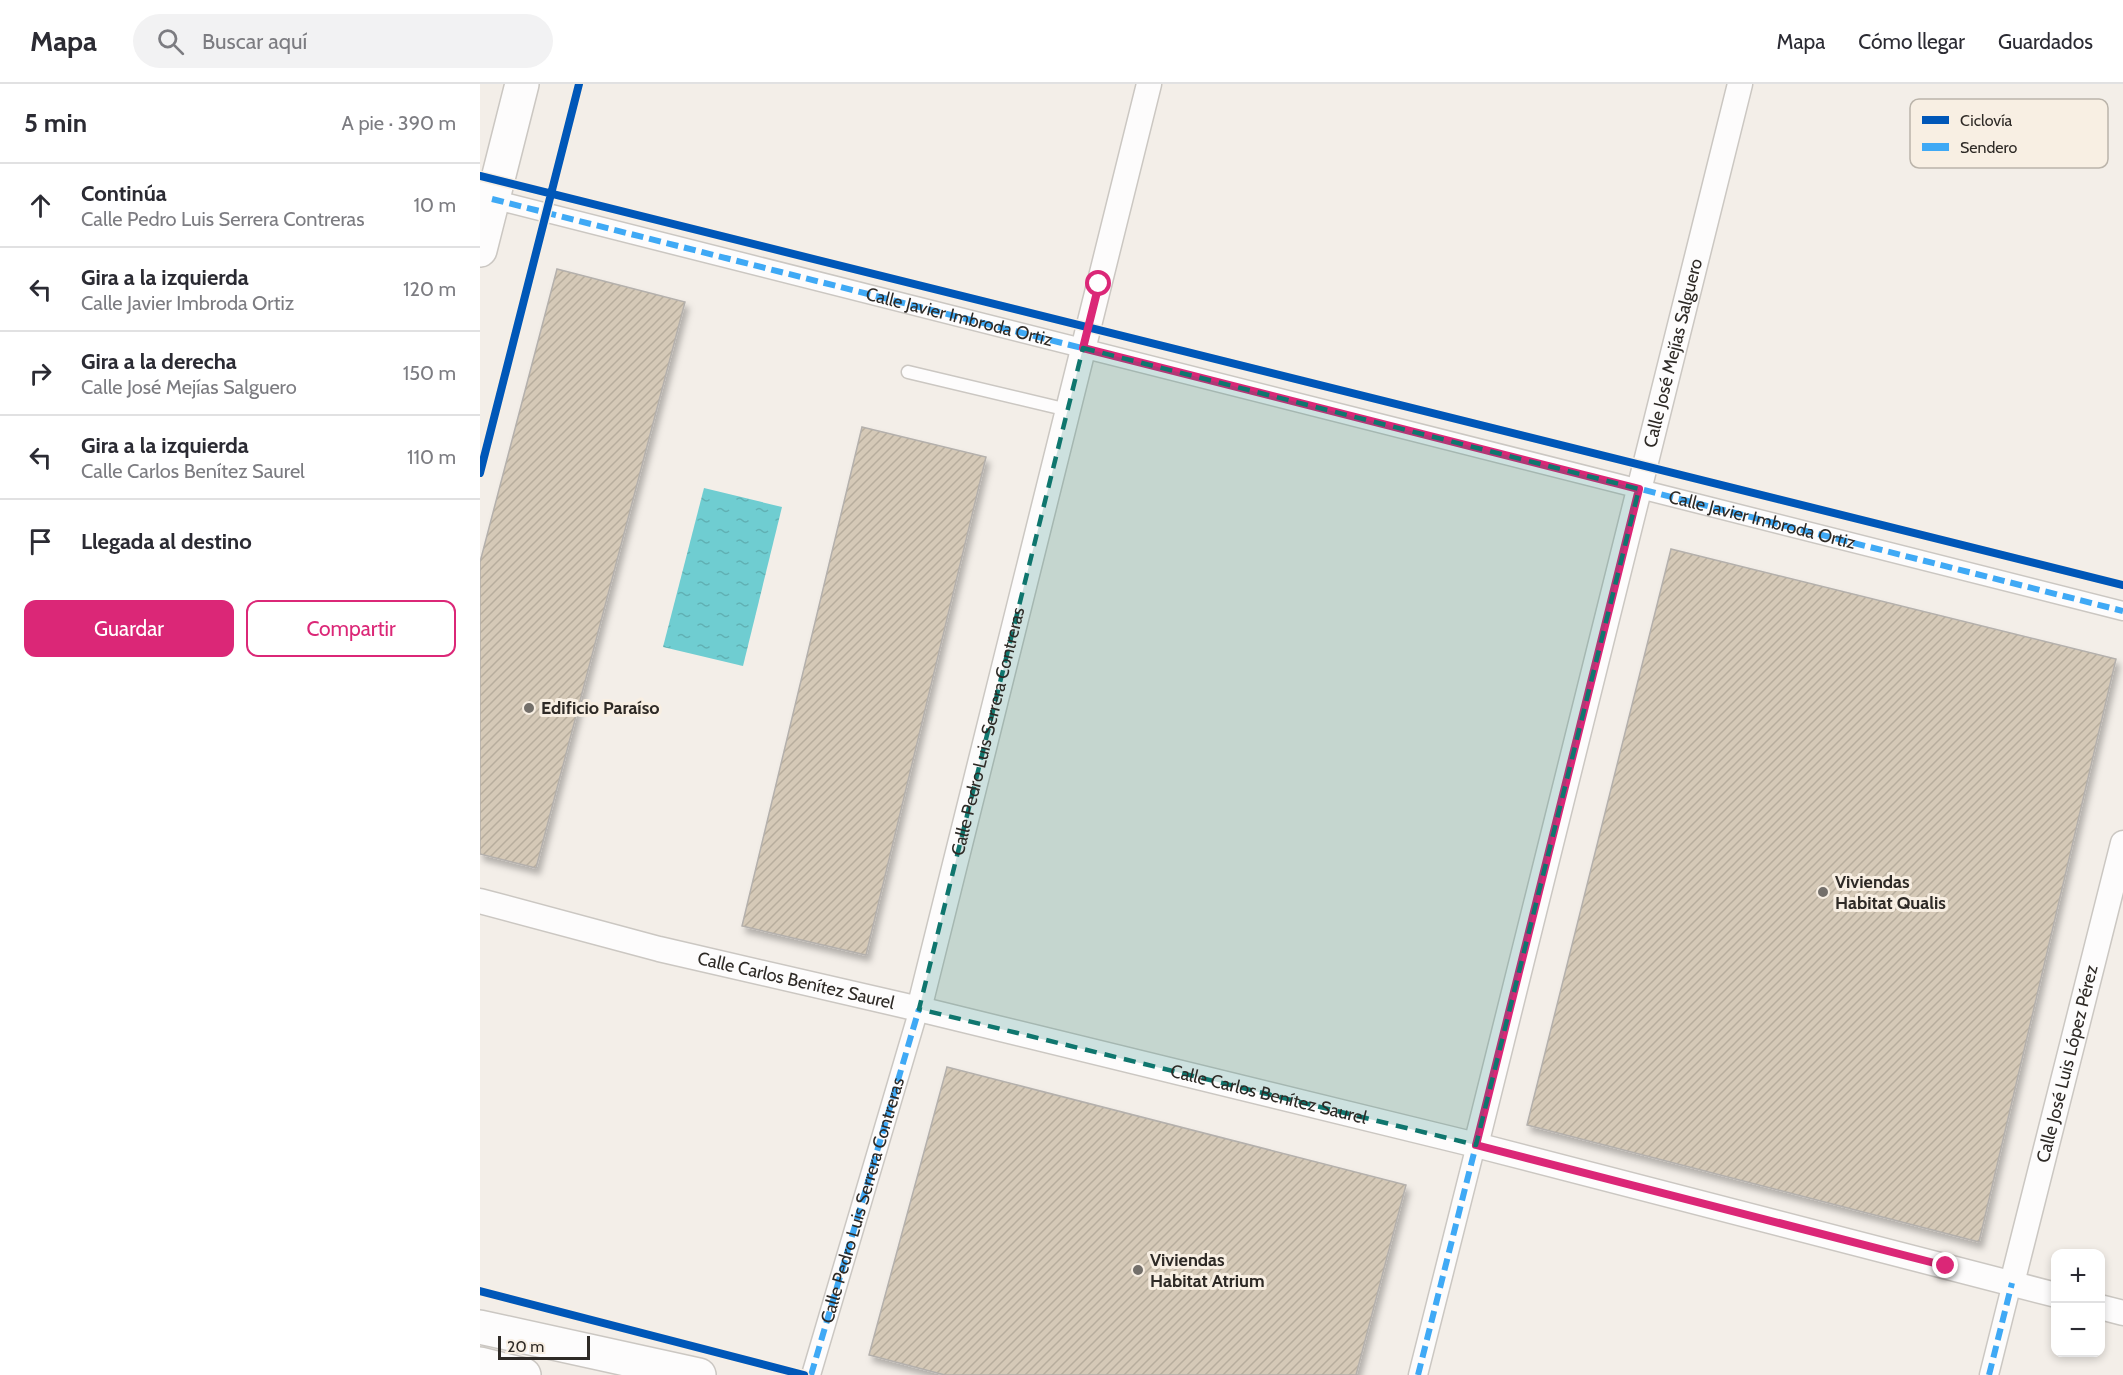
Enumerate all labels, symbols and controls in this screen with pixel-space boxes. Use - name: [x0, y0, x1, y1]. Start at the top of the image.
- search box: [133, 14, 553, 68]
- text: Mapa: [30, 24, 97, 58]
- icon: search: [154, 25, 187, 58]
- text: Buscar aquí: [202, 28, 307, 55]
- text: Mapa: [1777, 29, 1825, 54]
- text: Cómo llegar: [1858, 29, 1965, 54]
- text: Guardados: [1998, 29, 2093, 54]
- legend: [1910, 99, 2108, 168]
- text: 5 min: [24, 107, 87, 139]
- text: A pie · 390 m: [342, 111, 456, 135]
- text: Ciclovía: [1960, 111, 2013, 130]
- text: Sendero: [1960, 138, 2017, 157]
- text: Continúa: [81, 180, 167, 207]
- icon: ahead: [24, 189, 57, 222]
- text: 10 m: [413, 193, 456, 217]
- text: Calle Pedro Luis Serrera Contreras: [81, 207, 364, 231]
- street label: Calle José Mejías Salguero: [1639, 256, 1707, 450]
- text: Gira a la izquierda: [81, 264, 249, 291]
- route start: [1085, 270, 1111, 296]
- icon: left: [24, 273, 57, 306]
- text: 120 m: [403, 277, 456, 301]
- street label: Calle Javier Imbroda Ortiz: [864, 283, 1056, 351]
- text: Calle Javier Imbroda Ortiz: [81, 291, 294, 315]
- text: Gira a la derecha: [81, 348, 237, 375]
- icon: right: [24, 357, 57, 390]
- text: 150 m: [403, 361, 456, 385]
- text: Calle José Mejías Salguero: [81, 375, 297, 399]
- text: Gira a la izquierda: [81, 432, 249, 459]
- icon: left: [24, 441, 57, 474]
- text: 110 m: [407, 445, 456, 469]
- text: Calle Carlos Benítez Saurel: [81, 459, 305, 483]
- street label: Calle Javier Imbroda Ortiz: [1666, 486, 1858, 554]
- icon: arrive: [24, 525, 57, 558]
- text: Llegada al destino: [81, 528, 252, 555]
- button: Guardar: [24, 600, 234, 657]
- button: Compartir: [246, 600, 456, 657]
- street label: Calle Pedro Luis Serrera Contreras: [947, 605, 1029, 858]
- place label: Edificio Paraíso: [541, 697, 660, 719]
- marker: Edificio Paraíso: [522, 701, 536, 715]
- place label: Viviendas Habitat Qualis: [1835, 871, 1946, 914]
- marker: Viviendas Habitat Qualis: [1816, 885, 1830, 899]
- street label: Calle Carlos Benítez Saurel: [695, 947, 898, 1014]
- street label: Calle José Luis López Pérez: [2032, 962, 2103, 1165]
- street label: Calle Carlos Benítez Saurel: [1168, 1060, 1370, 1129]
- street label: Calle Pedro Luis Serrera Contreras: [816, 1075, 909, 1326]
- place label: Viviendas Habitat Atrium: [1150, 1249, 1265, 1292]
- map controls: [2051, 1249, 2105, 1357]
- button: +: [2051, 1249, 2105, 1303]
- route end: [1932, 1252, 1958, 1278]
- marker: Viviendas Habitat Atrium: [1131, 1263, 1145, 1277]
- button: −: [2051, 1303, 2105, 1357]
- scale bar: [498, 1333, 590, 1360]
- text: 20 m: [507, 1337, 544, 1356]

